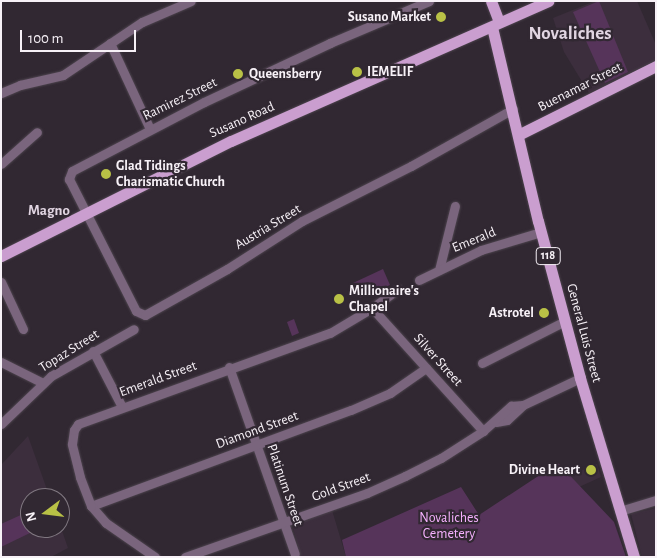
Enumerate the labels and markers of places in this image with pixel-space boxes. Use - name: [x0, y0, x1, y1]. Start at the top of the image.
- place label: Susano Market: [348, 9, 431, 25]
- marker: Susano Market: [435, 11, 447, 23]
- place label: IEMELIF: [367, 64, 413, 80]
- place label: Queensberry: [249, 66, 321, 82]
- marker: IEMELIF: [351, 66, 363, 78]
- marker: Queensberry: [231, 67, 245, 81]
- place label: Glad Tidings Charismatic Church: [116, 158, 225, 190]
- marker: Glad Tidings Charismatic Church: [100, 168, 112, 180]
- place label: Millionaire's Chapel: [349, 283, 419, 316]
- marker: Millionaire's Chapel: [333, 293, 345, 305]
- place label: Astrotel: [489, 305, 534, 321]
- marker: Astrotel: [538, 307, 550, 319]
- place label: Divine Heart: [509, 462, 580, 478]
- marker: Divine Heart: [584, 463, 598, 477]

